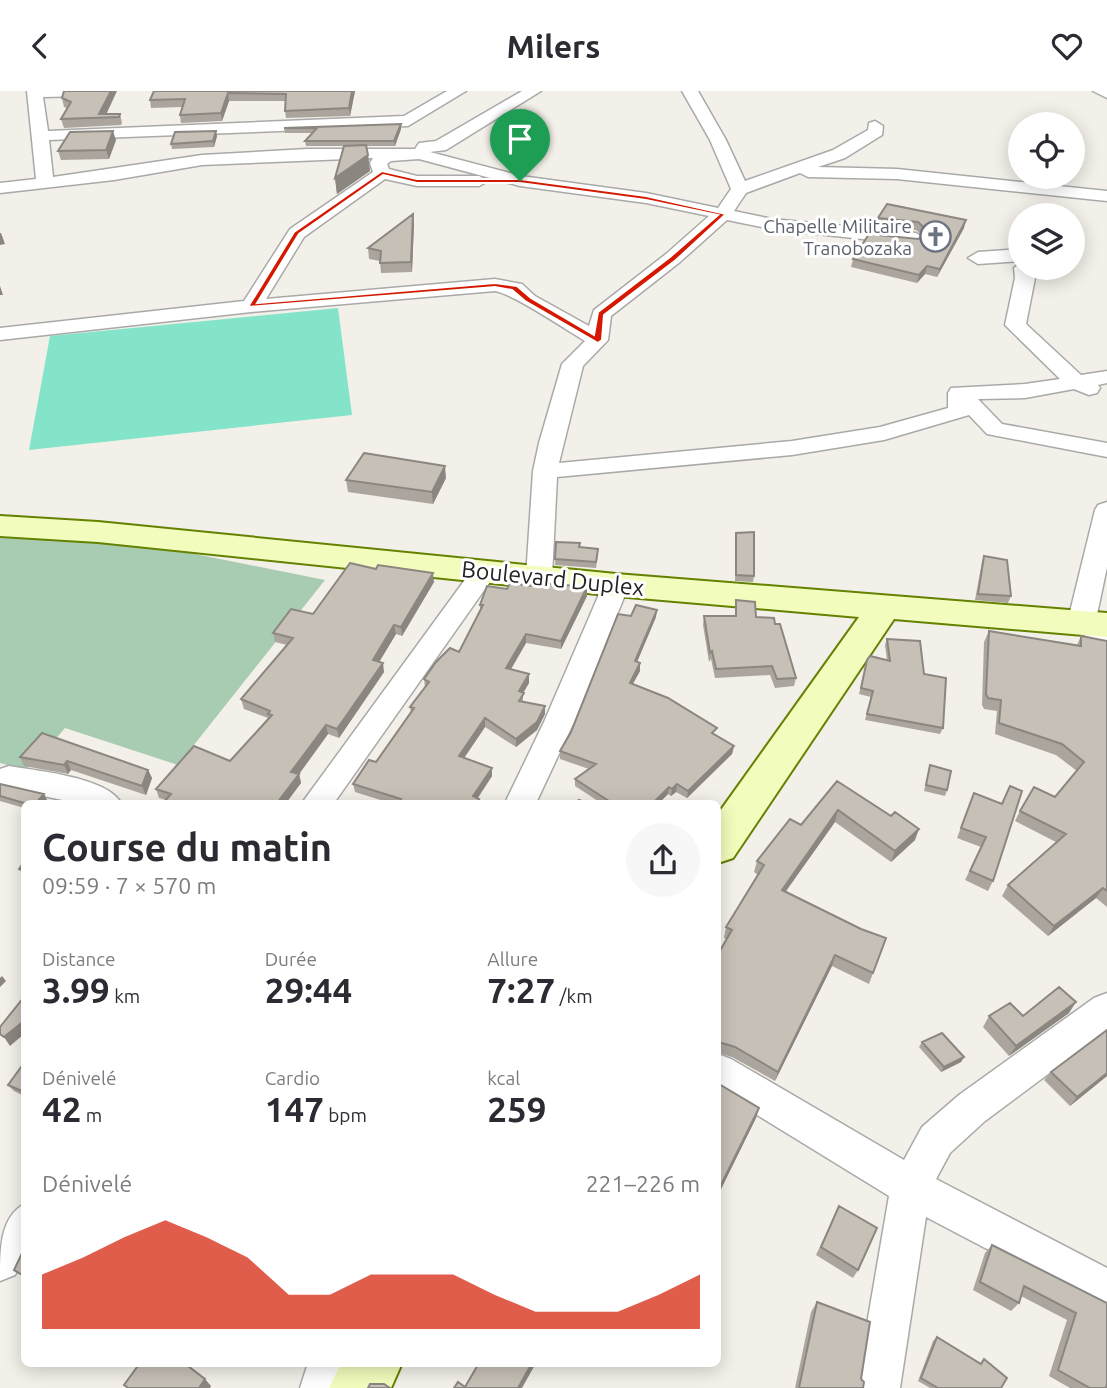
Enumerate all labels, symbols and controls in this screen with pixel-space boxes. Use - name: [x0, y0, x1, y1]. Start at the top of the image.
- icon: back: [21, 27, 59, 65]
- icon: heart: [1048, 27, 1086, 65]
- text: Milers: [507, 28, 600, 64]
- pin: [490, 109, 550, 181]
- map controls: [1008, 112, 1085, 280]
- button: locate: [1008, 112, 1085, 189]
- icon: arrive: [501, 120, 539, 158]
- button: layers: [1008, 203, 1085, 280]
- place label: Chapelle Militaire Tranobozaka: [763, 215, 912, 259]
- church icon: Chapelle Militaire Tranobozaka: [918, 220, 952, 254]
- street label: Boulevard Duplex: [460, 556, 646, 600]
- button: share: [626, 823, 700, 897]
- text: Course du matin: [42, 826, 332, 868]
- text: 09:59 · 7 × 570 m: [42, 873, 216, 898]
- text: Distance: [42, 948, 116, 970]
- text: Durée: [265, 948, 317, 970]
- text: Allure: [487, 948, 538, 970]
- text: 3.99: [42, 970, 110, 1010]
- text: 29:44: [265, 970, 352, 1010]
- text: 7:27: [487, 970, 555, 1010]
- text: km: [110, 985, 140, 1007]
- text: /km: [555, 985, 593, 1007]
- text: Dénivelé: [42, 1067, 117, 1089]
- text: Cardio: [265, 1067, 320, 1089]
- text: kcal: [487, 1067, 520, 1089]
- text: 42: [42, 1089, 81, 1129]
- text: 147: [265, 1089, 324, 1129]
- text: 259: [487, 1089, 547, 1129]
- text: m: [81, 1104, 102, 1126]
- text: bpm: [324, 1104, 367, 1126]
- text: Dénivelé: [42, 1171, 132, 1196]
- text: 221–226 m: [586, 1171, 700, 1196]

